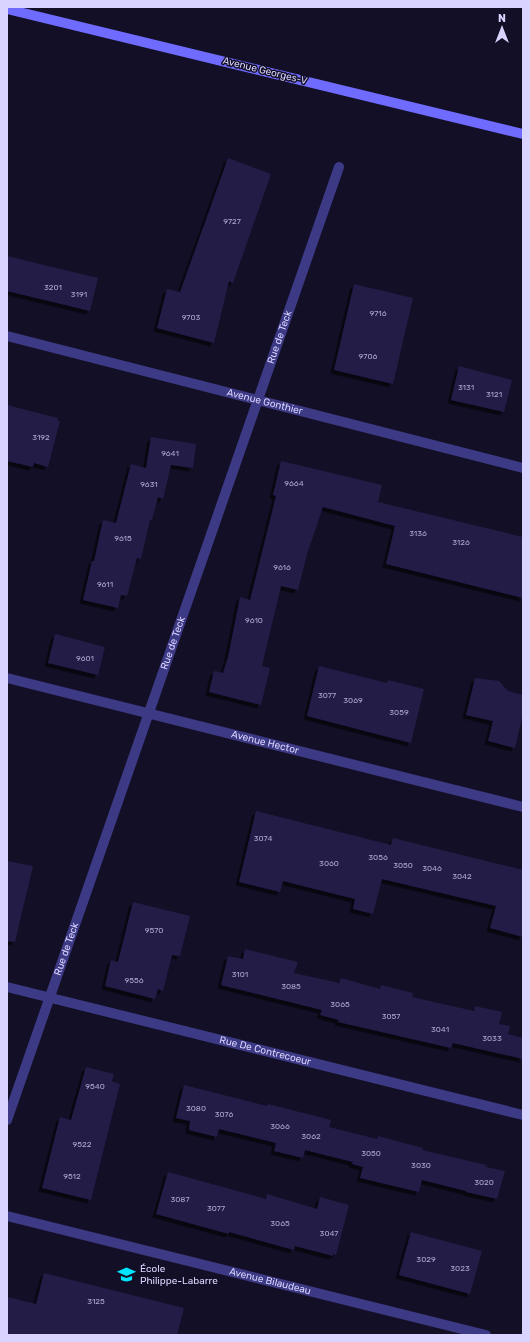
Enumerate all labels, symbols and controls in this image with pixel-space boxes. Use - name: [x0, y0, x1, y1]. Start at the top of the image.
- north arrow: [482, 8, 522, 48]
- text: N: [498, 12, 506, 25]
- street label: Avenue Georges-V: [221, 55, 309, 87]
- house number: 9727: [223, 217, 241, 226]
- house number: 3201: [44, 283, 62, 292]
- house number: 3191: [71, 290, 87, 299]
- street label: Rue de Teck: [265, 308, 295, 365]
- house number: 9716: [369, 309, 387, 318]
- house number: 9703: [182, 313, 201, 322]
- house number: 9706: [359, 352, 378, 361]
- house number: 3131: [458, 383, 474, 392]
- street label: Avenue Gonthier: [225, 386, 304, 417]
- house number: 3121: [486, 390, 502, 399]
- house number: 3192: [32, 433, 50, 442]
- house number: 9641: [161, 449, 179, 458]
- house number: 9664: [284, 479, 304, 488]
- house number: 9631: [140, 480, 158, 489]
- house number: 3136: [409, 529, 427, 538]
- house number: 9615: [114, 534, 132, 543]
- house number: 3126: [452, 538, 470, 547]
- house number: 9616: [273, 563, 291, 572]
- house number: 9611: [97, 580, 113, 589]
- street label: Rue de Teck: [158, 614, 188, 671]
- house number: 9610: [245, 616, 263, 625]
- house number: 9601: [76, 654, 94, 663]
- house number: 3077: [318, 691, 336, 700]
- house number: 3069: [343, 696, 363, 705]
- house number: 3059: [389, 708, 409, 717]
- street label: Avenue Hector: [230, 728, 300, 757]
- house number: 3074: [254, 834, 272, 843]
- house number: 3056: [368, 853, 388, 862]
- house number: 3060: [319, 859, 339, 868]
- house number: 3050: [393, 861, 413, 870]
- house number: 3046: [422, 864, 442, 873]
- house number: 3042: [452, 872, 472, 881]
- street label: Rue de Teck: [52, 920, 82, 977]
- house number: 9570: [145, 926, 163, 935]
- house number: 3101: [232, 970, 248, 979]
- house number: 9556: [124, 976, 144, 985]
- house number: 3085: [281, 982, 301, 991]
- house number: 3065: [330, 1000, 350, 1009]
- house number: 3057: [382, 1012, 400, 1021]
- house number: 3041: [431, 1025, 449, 1034]
- street label: Rue De Contrecoeur: [218, 1034, 312, 1068]
- house number: 3033: [482, 1034, 502, 1043]
- house number: 9540: [85, 1082, 105, 1091]
- house number: 3080: [186, 1104, 206, 1113]
- house number: 3076: [215, 1110, 233, 1119]
- house number: 3066: [270, 1122, 290, 1131]
- house number: 3062: [301, 1132, 321, 1141]
- house number: 9522: [73, 1140, 92, 1149]
- house number: 3050: [361, 1149, 381, 1158]
- house number: 3030: [411, 1161, 431, 1170]
- house number: 9512: [63, 1172, 81, 1181]
- house number: 3020: [474, 1178, 494, 1187]
- house number: 3087: [170, 1195, 190, 1204]
- house number: 3077: [207, 1204, 225, 1213]
- house number: 3065: [270, 1219, 290, 1228]
- house number: 3047: [320, 1229, 338, 1238]
- house number: 3029: [416, 1255, 436, 1264]
- place label: École Philippe-Labarre: [140, 1263, 218, 1287]
- house number: 3023: [450, 1264, 470, 1273]
- school or university icon: École Philippe-Labarre: [117, 1265, 137, 1285]
- street label: Avenue Bilaudeau: [228, 1265, 312, 1297]
- house number: 3125: [87, 1297, 105, 1306]

